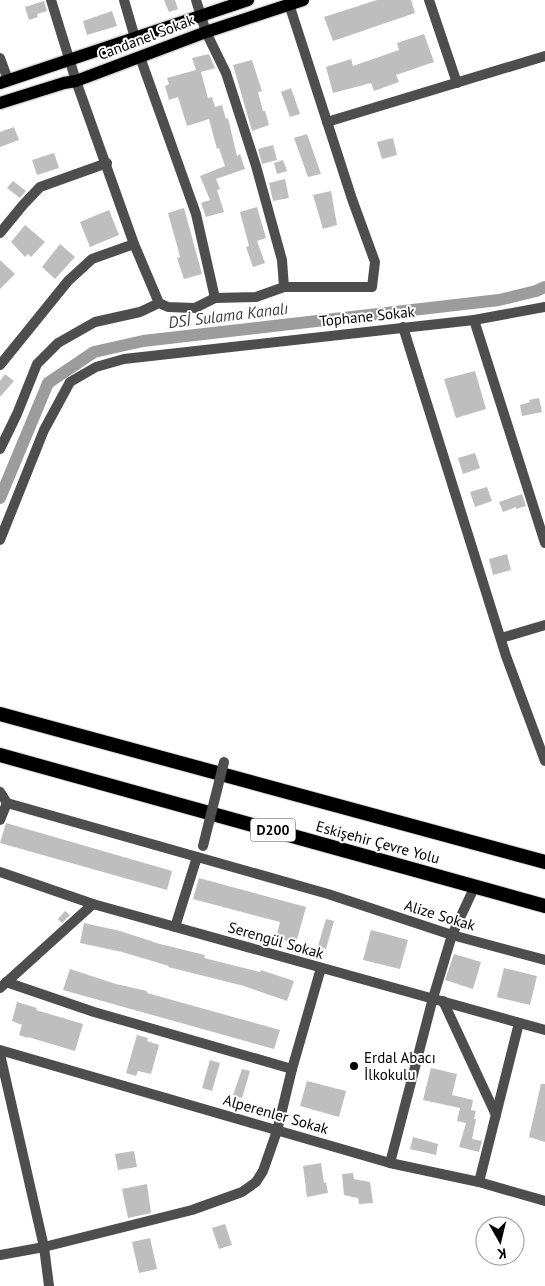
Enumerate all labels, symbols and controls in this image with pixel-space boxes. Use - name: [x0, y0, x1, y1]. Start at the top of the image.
- street label: Candanel Sokak: [95, 10, 198, 64]
- water label: DSİ Sulama Kanalı: [167, 298, 289, 332]
- street label: Tophane Sokak: [318, 301, 416, 330]
- street label: Eskişehir Çevre Yolu: [314, 816, 442, 868]
- road number: D200: [250, 818, 296, 842]
- street label: Alize Sokak: [402, 895, 478, 935]
- street label: Serengül Sokak: [226, 917, 327, 963]
- place label: Erdal Abacı İlkokulu: [364, 1048, 436, 1084]
- marker: Erdal Abacı İlkokulu: [348, 1060, 360, 1072]
- street label: Alperenler Sokak: [221, 1090, 332, 1138]
- north arrow: [475, 1216, 525, 1266]
- text: K: [496, 1244, 507, 1263]

